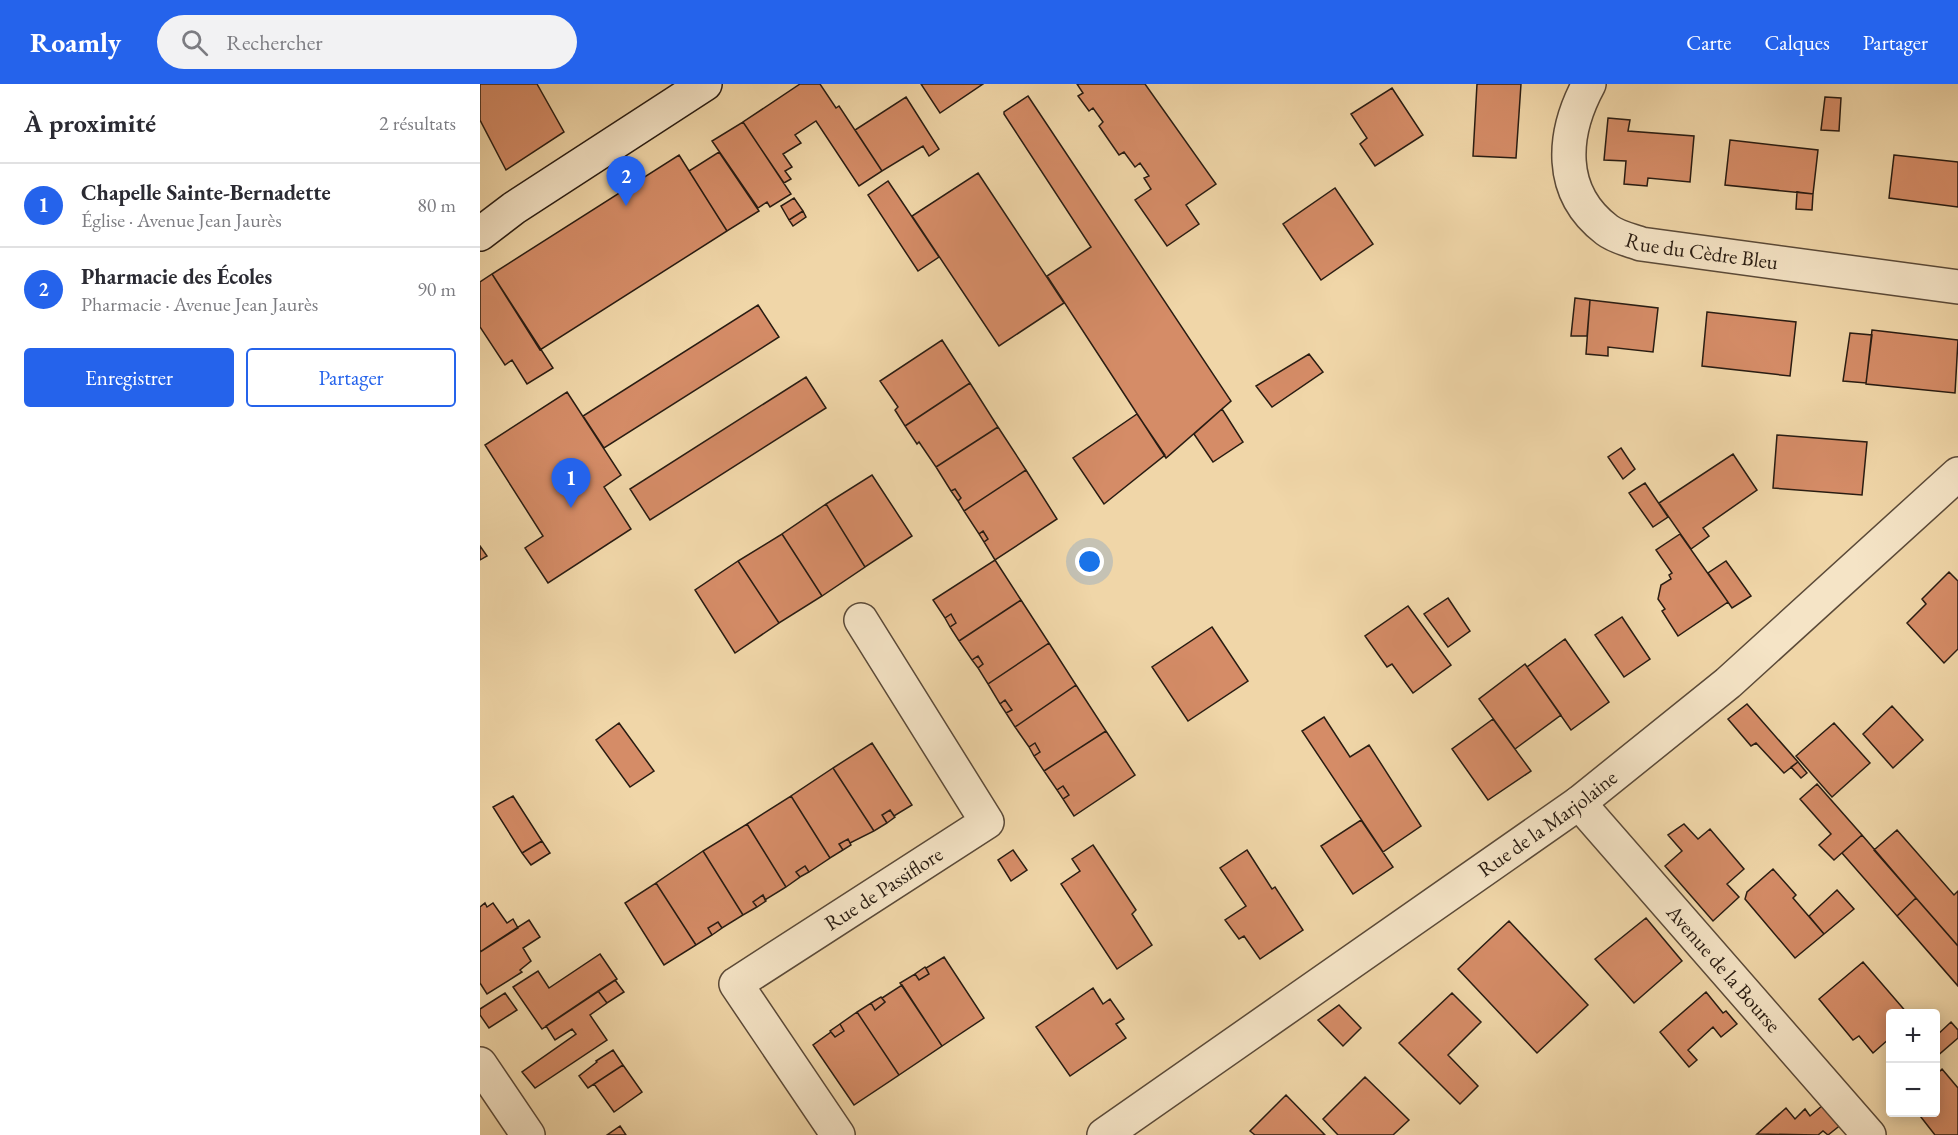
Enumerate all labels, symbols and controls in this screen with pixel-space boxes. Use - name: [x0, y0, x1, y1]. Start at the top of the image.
- search box: [157, 15, 577, 69]
- text: Roamly: [30, 24, 121, 60]
- icon: search: [178, 26, 211, 59]
- text: Rechercher: [226, 28, 323, 57]
- text: Carte: [1686, 29, 1731, 56]
- text: Calques: [1764, 29, 1830, 56]
- text: Partager: [1863, 29, 1928, 56]
- text: À proximité: [24, 106, 156, 140]
- text: 2 résultats: [379, 110, 456, 136]
- pin: 2: [606, 156, 646, 206]
- text: Chapelle Sainte-Bernadette: [81, 178, 331, 207]
- text: 1: [38, 192, 49, 218]
- text: 80 m: [417, 192, 456, 218]
- text: Église · Avenue Jean Jaurès: [81, 207, 282, 233]
- street label: Rue du Cèdre Bleu: [1622, 226, 1780, 275]
- text: Pharmacie des Écoles: [81, 262, 272, 291]
- text: 2: [38, 276, 49, 302]
- text: 90 m: [417, 276, 456, 302]
- text: Pharmacie · Avenue Jean Jaurès: [81, 291, 318, 317]
- button: Enregistrer: [24, 348, 234, 407]
- button: Partager: [246, 348, 456, 407]
- pin: 1: [552, 458, 590, 508]
- your location: [1075, 547, 1104, 576]
- street label: Rue de la Marjolaine: [1472, 764, 1622, 883]
- street label: Rue de Passiflore: [819, 840, 948, 936]
- street label: Avenue de la Bourse: [1660, 898, 1787, 1038]
- map controls: [1886, 1009, 1940, 1117]
- button: +: [1886, 1009, 1940, 1063]
- button: −: [1886, 1063, 1940, 1117]

